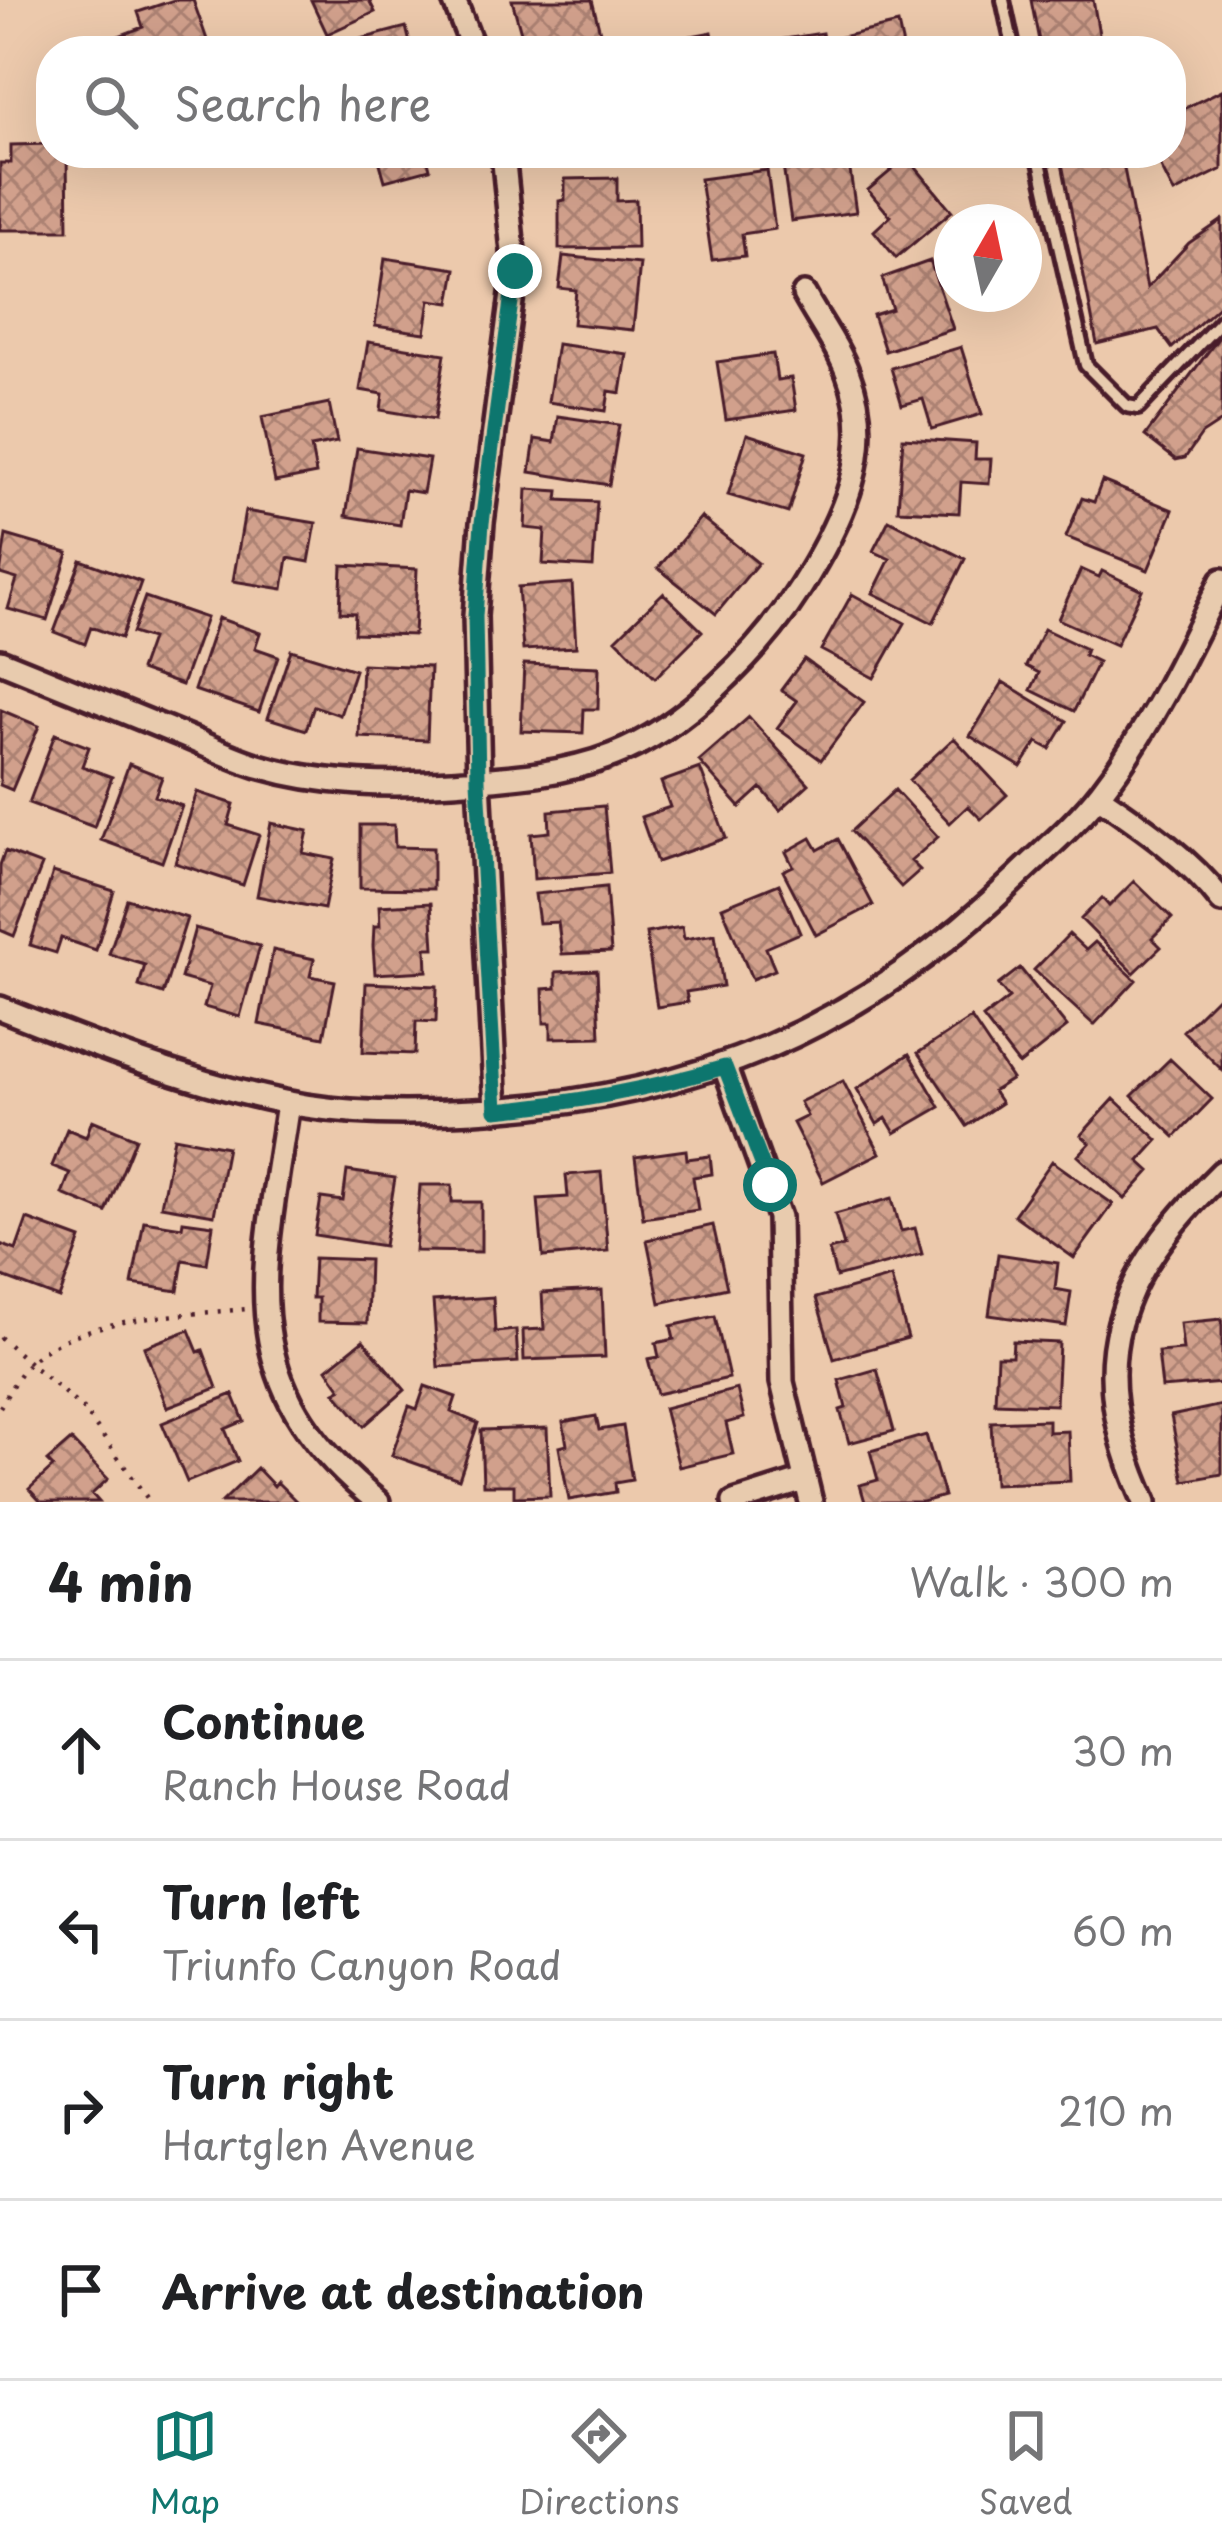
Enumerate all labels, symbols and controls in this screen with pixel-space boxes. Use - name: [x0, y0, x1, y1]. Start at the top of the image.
- search box: [36, 36, 1186, 168]
- text: Search here: [174, 68, 431, 136]
- icon: search: [78, 69, 144, 135]
- north arrow: [934, 204, 1042, 312]
- route end: [488, 244, 542, 298]
- route start: [743, 1158, 797, 1212]
- text: 4 min: [48, 1542, 193, 1619]
- text: Walk · 300 m: [909, 1551, 1174, 1610]
- text: Continue: [162, 1686, 365, 1754]
- icon: ahead: [48, 1717, 114, 1783]
- text: 30 m: [1071, 1720, 1174, 1779]
- text: Ranch House Road: [162, 1754, 511, 1813]
- text: Turn left: [162, 1866, 361, 1934]
- icon: left: [48, 1897, 114, 1963]
- text: 60 m: [1072, 1900, 1174, 1959]
- text: Triunfo Canyon Road: [162, 1934, 562, 1993]
- text: Turn right: [162, 2046, 394, 2114]
- icon: right: [48, 2077, 114, 2143]
- text: 210 m: [1058, 2080, 1174, 2139]
- text: Hartglen Avenue: [162, 2114, 475, 2173]
- text: Arrive at destination: [162, 2256, 645, 2324]
- icon: arrive: [48, 2257, 114, 2323]
- tab: Map: [150, 2403, 220, 2525]
- tab: Directions: [519, 2403, 680, 2525]
- tab: Saved: [979, 2403, 1072, 2525]

